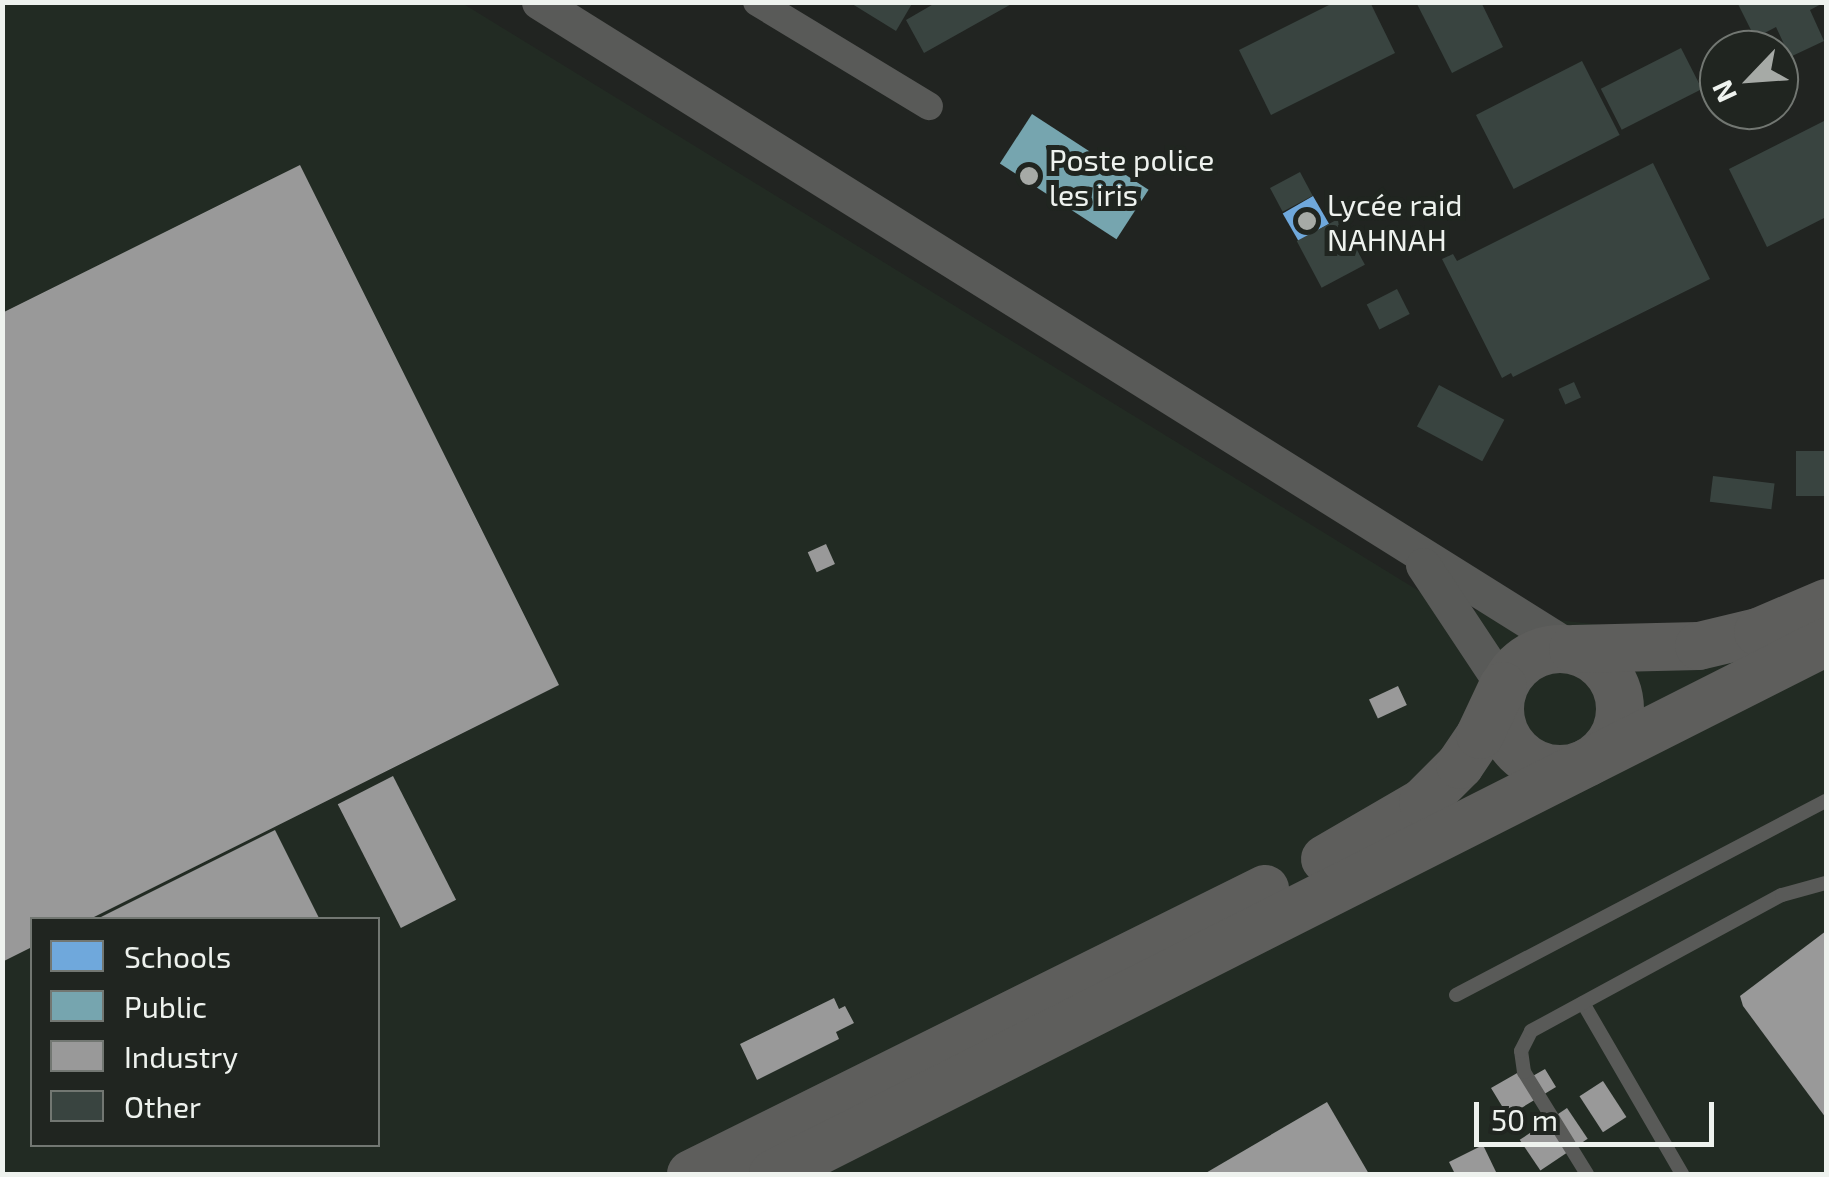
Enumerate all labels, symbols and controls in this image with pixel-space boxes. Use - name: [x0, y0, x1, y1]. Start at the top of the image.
- north arrow: [1699, 30, 1799, 130]
- text: N: [1704, 75, 1743, 108]
- place label: Poste police les iris: [1049, 141, 1214, 212]
- marker: Poste police les iris: [1018, 165, 1040, 187]
- place label: Lycée raid NAHNAH: [1327, 186, 1463, 256]
- marker: Lycée raid NAHNAH: [1296, 210, 1318, 232]
- legend: [30, 917, 380, 1147]
- text: Schools: [124, 938, 231, 974]
- text: Public: [124, 988, 207, 1024]
- text: Industry: [124, 1038, 238, 1074]
- scale bar: [1479, 1082, 1719, 1144]
- text: Other: [124, 1088, 201, 1124]
- text: 50 m: [1491, 1101, 1558, 1137]

